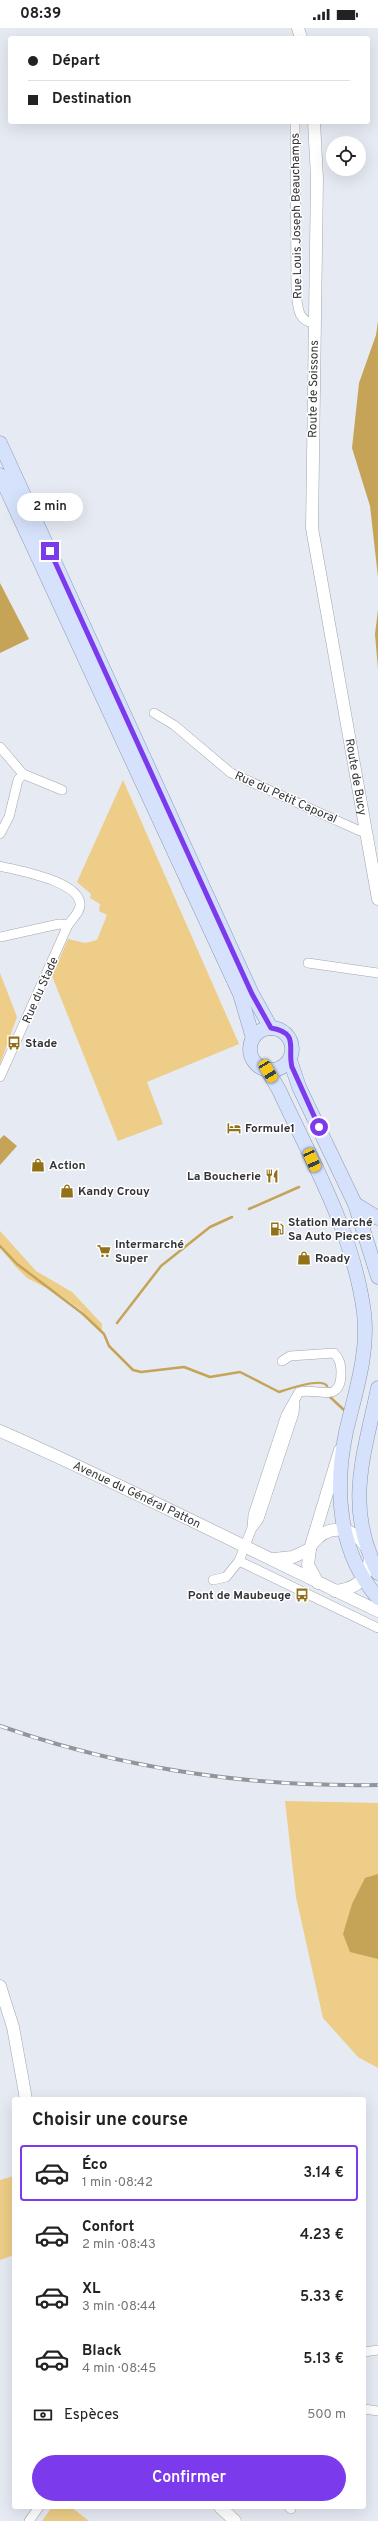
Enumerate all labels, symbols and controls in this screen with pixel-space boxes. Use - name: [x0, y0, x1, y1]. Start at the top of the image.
- text: 08:39: [20, 5, 61, 24]
- text: Départ: [52, 52, 100, 71]
- text: Destination: [52, 90, 132, 109]
- street label: Rue Louis Joseph Beauchamps: [288, 133, 306, 299]
- map controls: [326, 136, 366, 176]
- button: locate: [326, 136, 366, 176]
- street label: Route de Soissons: [305, 340, 323, 438]
- callout: 2 min: [17, 493, 83, 521]
- text: 2 min: [33, 499, 67, 515]
- route end: [41, 542, 59, 560]
- street label: Route de Bucy: [341, 737, 370, 817]
- street label: Rue du Petit Caporal: [232, 768, 339, 828]
- street label: Rue du Stade: [19, 955, 63, 1026]
- bus stop icon: Stade: [6, 1035, 22, 1051]
- place label: Stade: [25, 1036, 58, 1052]
- car: [257, 1058, 279, 1084]
- route start: [310, 1118, 328, 1136]
- hotel icon: Formule1: [226, 1120, 242, 1136]
- place label: Formule1: [245, 1121, 295, 1137]
- car: [302, 1147, 322, 1173]
- shop icon: Action: [30, 1157, 46, 1173]
- place label: Action: [49, 1158, 86, 1174]
- restaurant icon: La Boucherie: [264, 1168, 280, 1184]
- place label: La Boucherie: [187, 1169, 261, 1185]
- shop icon: Kandy Crouy: [59, 1183, 75, 1199]
- place label: Kandy Crouy: [78, 1184, 150, 1200]
- place label: Station Marché Sa Auto Pieces: [288, 1215, 373, 1245]
- fuel station icon: Station Marché Sa Auto Pieces: [269, 1221, 285, 1237]
- place label: Intermarché Super: [115, 1237, 184, 1267]
- supermarket icon: Intermarché Super: [96, 1243, 112, 1259]
- shop icon: Roady: [296, 1250, 312, 1266]
- place label: Roady: [315, 1251, 350, 1267]
- street label: Avenue du Général Patton: [70, 1458, 203, 1533]
- bus stop icon: Pont de Maubeuge: [294, 1587, 310, 1603]
- place label: Pont de Maubeuge: [188, 1588, 291, 1604]
- text: Choisir une course: [32, 2109, 188, 2132]
- icon: car: [34, 2155, 70, 2191]
- text: Éco: [82, 2156, 107, 2175]
- text: 3.14 €: [303, 2164, 344, 2183]
- text: 1 min · 08:42: [82, 2175, 153, 2191]
- icon: car: [34, 2217, 70, 2253]
- text: Confort: [82, 2218, 134, 2237]
- text: 4.23 €: [300, 2226, 344, 2245]
- text: 2 min · 08:43: [82, 2237, 156, 2253]
- icon: car: [34, 2279, 70, 2315]
- text: XL: [82, 2280, 100, 2299]
- text: 5.33 €: [300, 2288, 344, 2307]
- text: 3 min · 08:44: [82, 2299, 156, 2315]
- icon: car: [34, 2341, 70, 2377]
- text: Black: [82, 2342, 122, 2361]
- text: 5.13 €: [303, 2350, 344, 2369]
- text: 4 min · 08:45: [82, 2361, 156, 2377]
- icon: cash: [32, 2404, 54, 2426]
- text: Espèces: [64, 2406, 119, 2425]
- text: 500 m: [307, 2407, 346, 2423]
- button: Confirmer: [32, 2455, 346, 2501]

